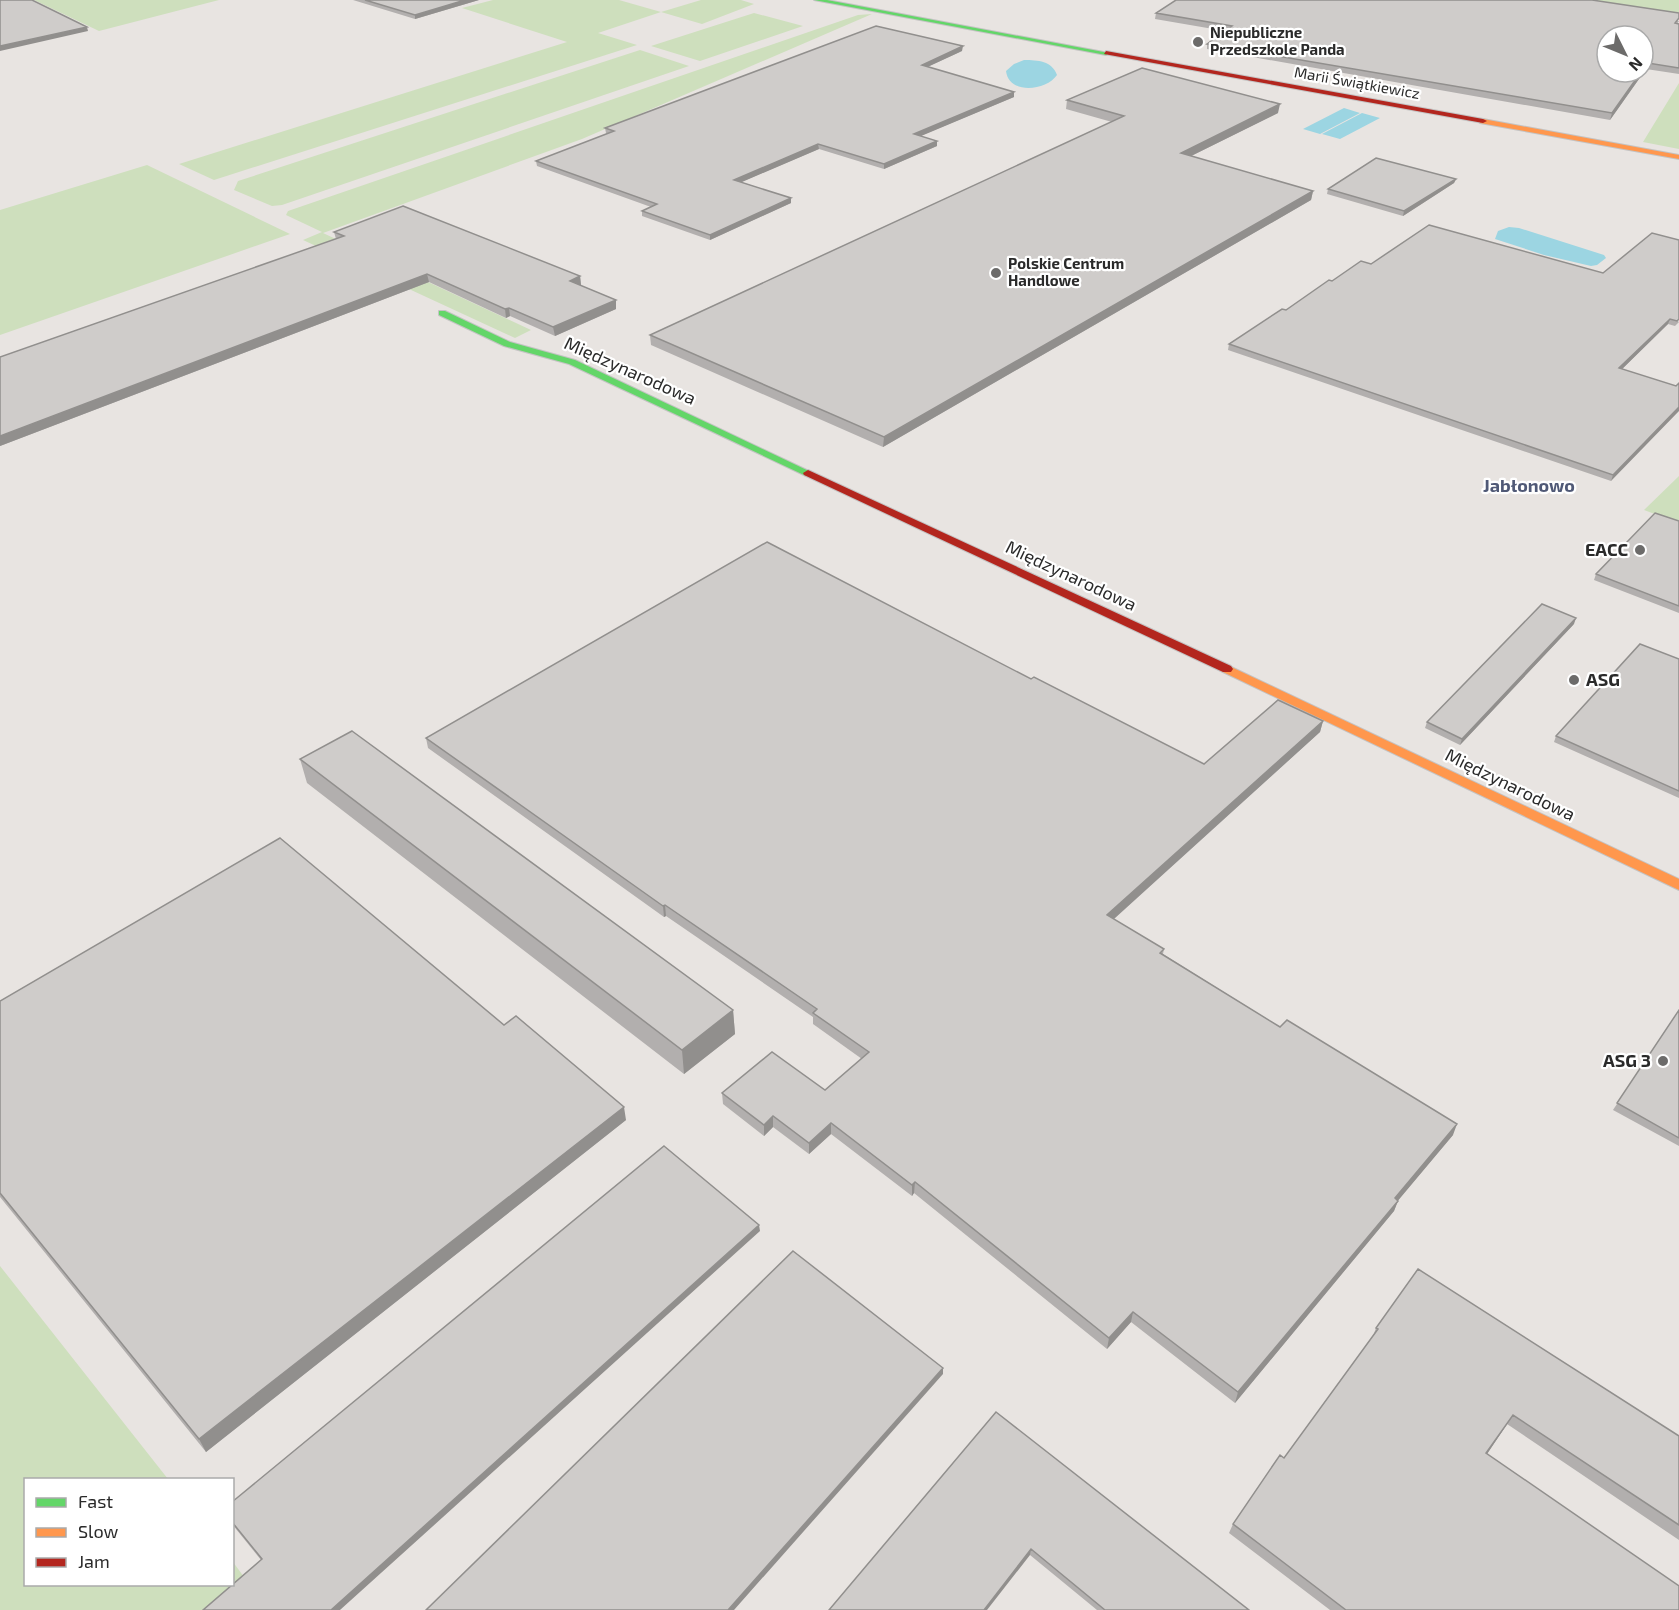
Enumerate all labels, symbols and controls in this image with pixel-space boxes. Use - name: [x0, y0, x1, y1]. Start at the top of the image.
- place label: Niepubliczne Przedszkole Panda: [1210, 23, 1345, 58]
- north arrow: [1595, 24, 1655, 84]
- marker: Niepubliczne Przedszkole Panda: [1191, 35, 1205, 49]
- text: N: [1625, 54, 1647, 75]
- street label: Marii Świątkiewicz: [1293, 62, 1421, 102]
- place label: Polskie Centrum Handlowe: [1008, 254, 1124, 289]
- marker: Polskie Centrum Handlowe: [989, 266, 1003, 280]
- street label: Międzynarodowa: [561, 331, 700, 409]
- district label: Jabłonowo: [1483, 474, 1575, 496]
- street label: Międzynarodowa: [1003, 535, 1140, 615]
- place label: EACC: [1585, 538, 1628, 560]
- marker: EACC: [1633, 543, 1647, 557]
- place label: ASG: [1586, 668, 1620, 690]
- marker: ASG: [1567, 673, 1581, 687]
- street label: Międzynarodowa: [1442, 743, 1579, 825]
- place label: ASG 3: [1603, 1049, 1651, 1071]
- marker: ASG 3: [1656, 1054, 1670, 1068]
- legend: [24, 1478, 234, 1586]
- text: Fast: [78, 1490, 113, 1512]
- text: Slow: [78, 1520, 119, 1542]
- text: Jam: [78, 1550, 110, 1572]

